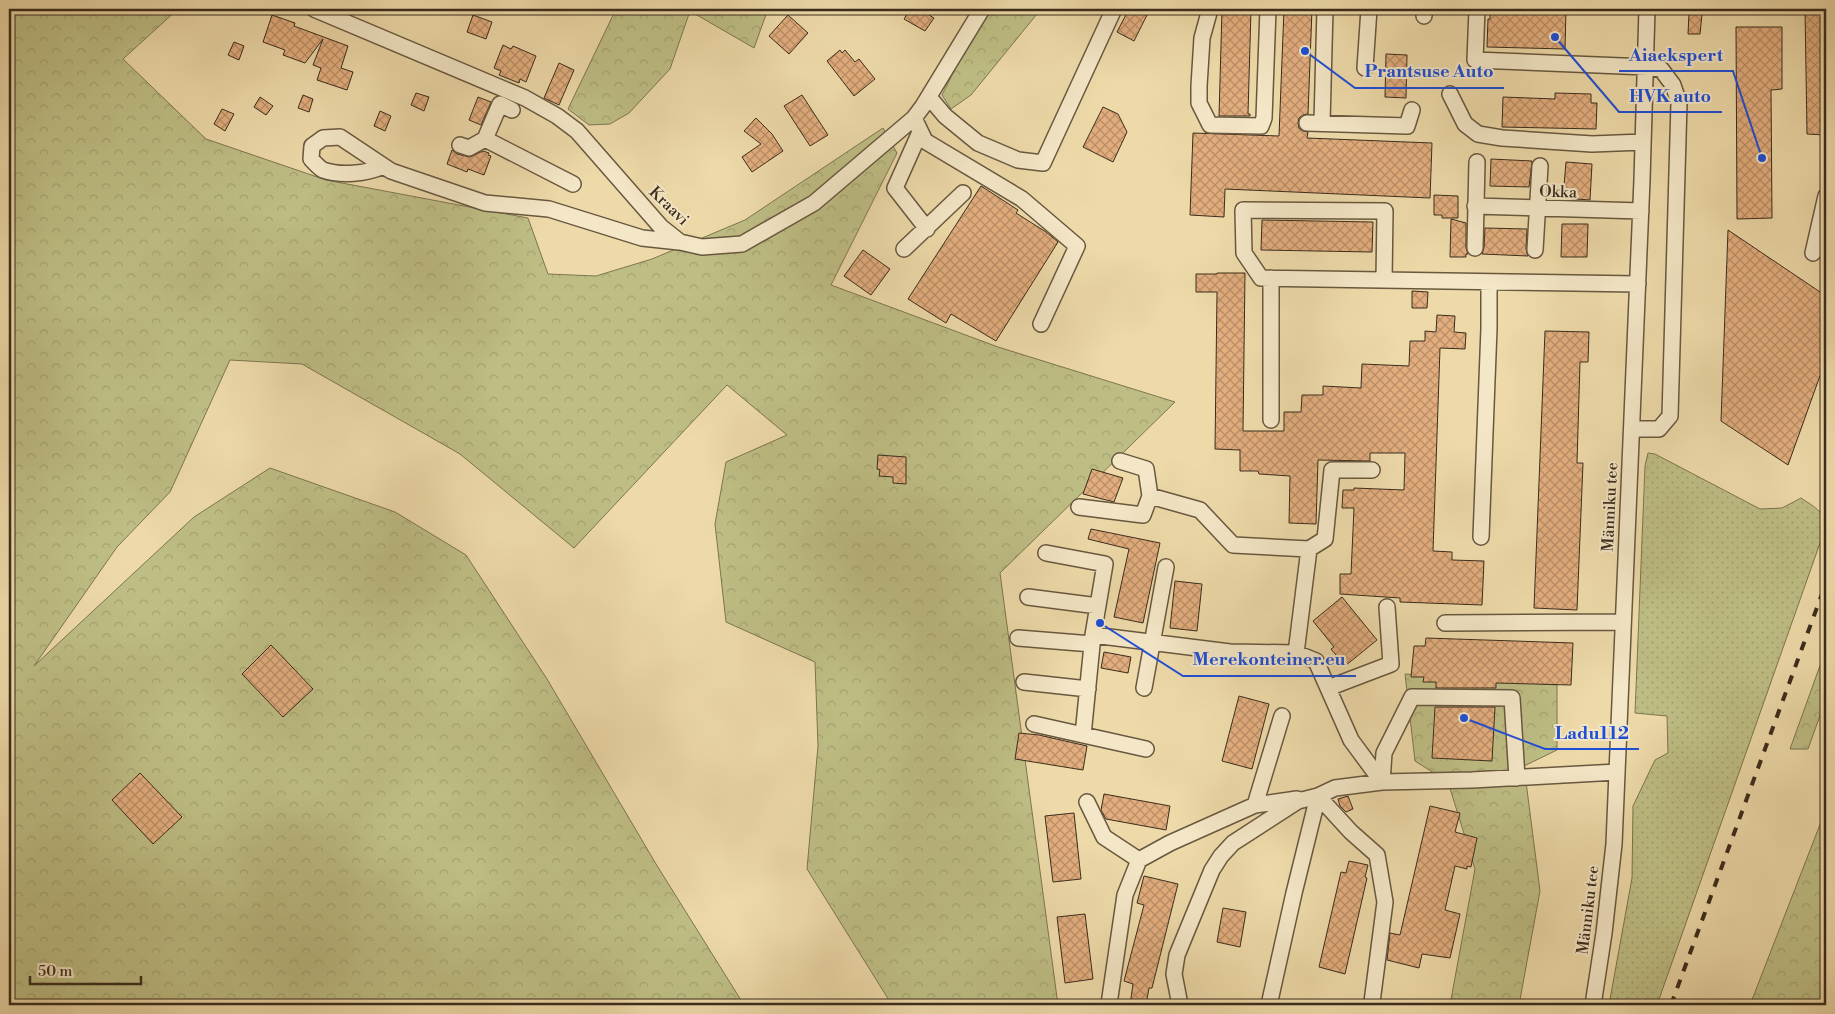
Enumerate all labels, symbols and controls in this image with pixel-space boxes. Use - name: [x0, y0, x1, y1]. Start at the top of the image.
- callout: Aiaekspert: [1619, 38, 1733, 71]
- text: Aiaekspert: [1628, 44, 1724, 67]
- callout: Prantsuse Auto: [1355, 55, 1504, 88]
- text: Prantsuse Auto: [1364, 60, 1494, 83]
- callout: HVK auto: [1619, 79, 1722, 112]
- text: HVK auto: [1629, 85, 1711, 108]
- street label: Okka: [1539, 181, 1578, 203]
- street label: Kraavi: [645, 182, 693, 230]
- street label: Männiku tee: [1598, 462, 1622, 552]
- callout: Merekonteiner.eu: [1183, 643, 1356, 676]
- text: Merekonteiner.eu: [1192, 648, 1346, 671]
- callout: Ladu112: [1545, 716, 1639, 749]
- text: Ladu112: [1555, 722, 1629, 745]
- street label: Männiku tee: [1573, 864, 1603, 956]
- scale bar: [30, 954, 141, 986]
- text: 50 m: [38, 962, 72, 981]

